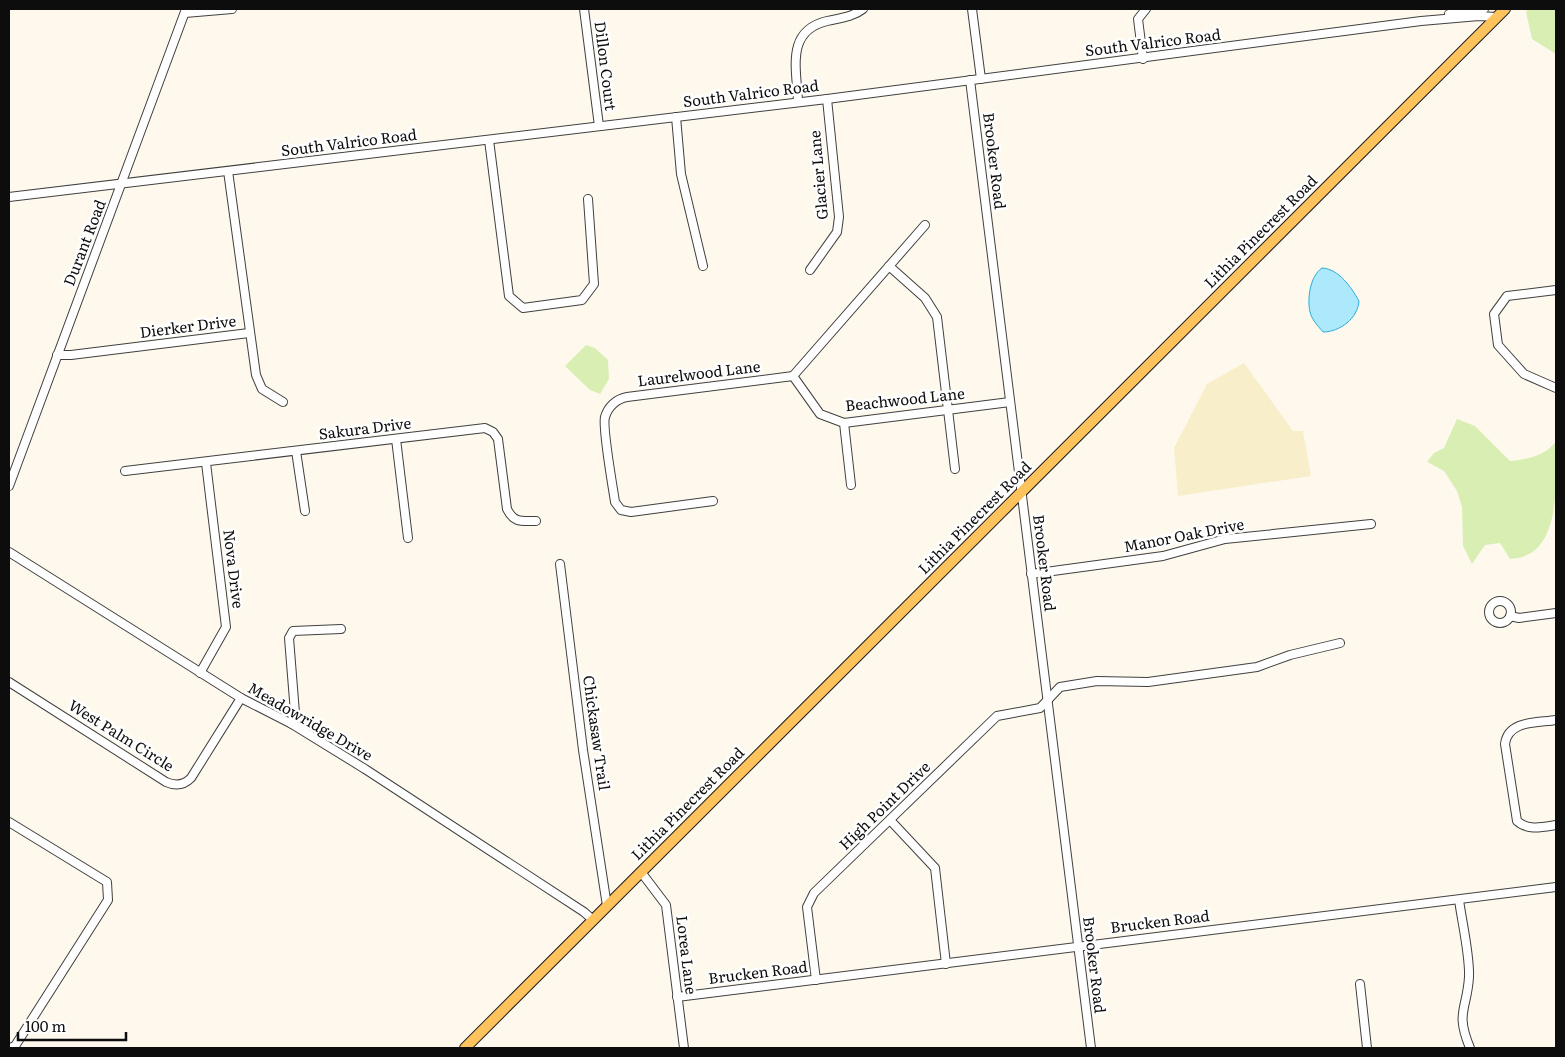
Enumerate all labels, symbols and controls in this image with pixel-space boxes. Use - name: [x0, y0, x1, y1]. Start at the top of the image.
- street label: Dillon Court: [590, 20, 623, 112]
- street label: South Valrico Road: [1084, 22, 1222, 61]
- street label: South Valrico Road: [682, 73, 820, 112]
- street label: Brooker Road: [978, 111, 1013, 211]
- street label: South Valrico Road: [280, 122, 418, 161]
- street label: Glacier Lane: [802, 129, 833, 221]
- street label: Lithia Pinecrest Road: [1198, 169, 1322, 293]
- street label: Durant Road: [57, 196, 111, 289]
- street label: Dierker Drive: [138, 308, 238, 343]
- street label: Laurelwood Lane: [636, 354, 762, 391]
- street label: Beachwood Lane: [844, 381, 966, 416]
- street label: Sakura Drive: [317, 410, 413, 445]
- street label: Lithia Pinecrest Road: [912, 455, 1036, 579]
- street label: Manor Oak Drive: [1122, 512, 1246, 557]
- street label: Brooker Road: [1028, 513, 1063, 613]
- street label: Nova Drive: [218, 528, 251, 610]
- street label: Chickasaw Trail: [578, 674, 617, 792]
- street label: Meadowridge Drive: [244, 676, 378, 766]
- street label: West Palm Circle: [65, 693, 179, 776]
- street label: Lithia Pinecrest Road: [625, 741, 749, 865]
- street label: High Point Drive: [833, 755, 935, 855]
- street label: Brucken Road: [1109, 903, 1211, 938]
- street label: Lorea Lane: [671, 914, 704, 996]
- street label: Brooker Road: [1078, 915, 1113, 1015]
- street label: Brucken Road: [707, 954, 809, 989]
- scale bar: [18, 1010, 125, 1042]
- text: 100 m: [25, 1014, 66, 1037]

